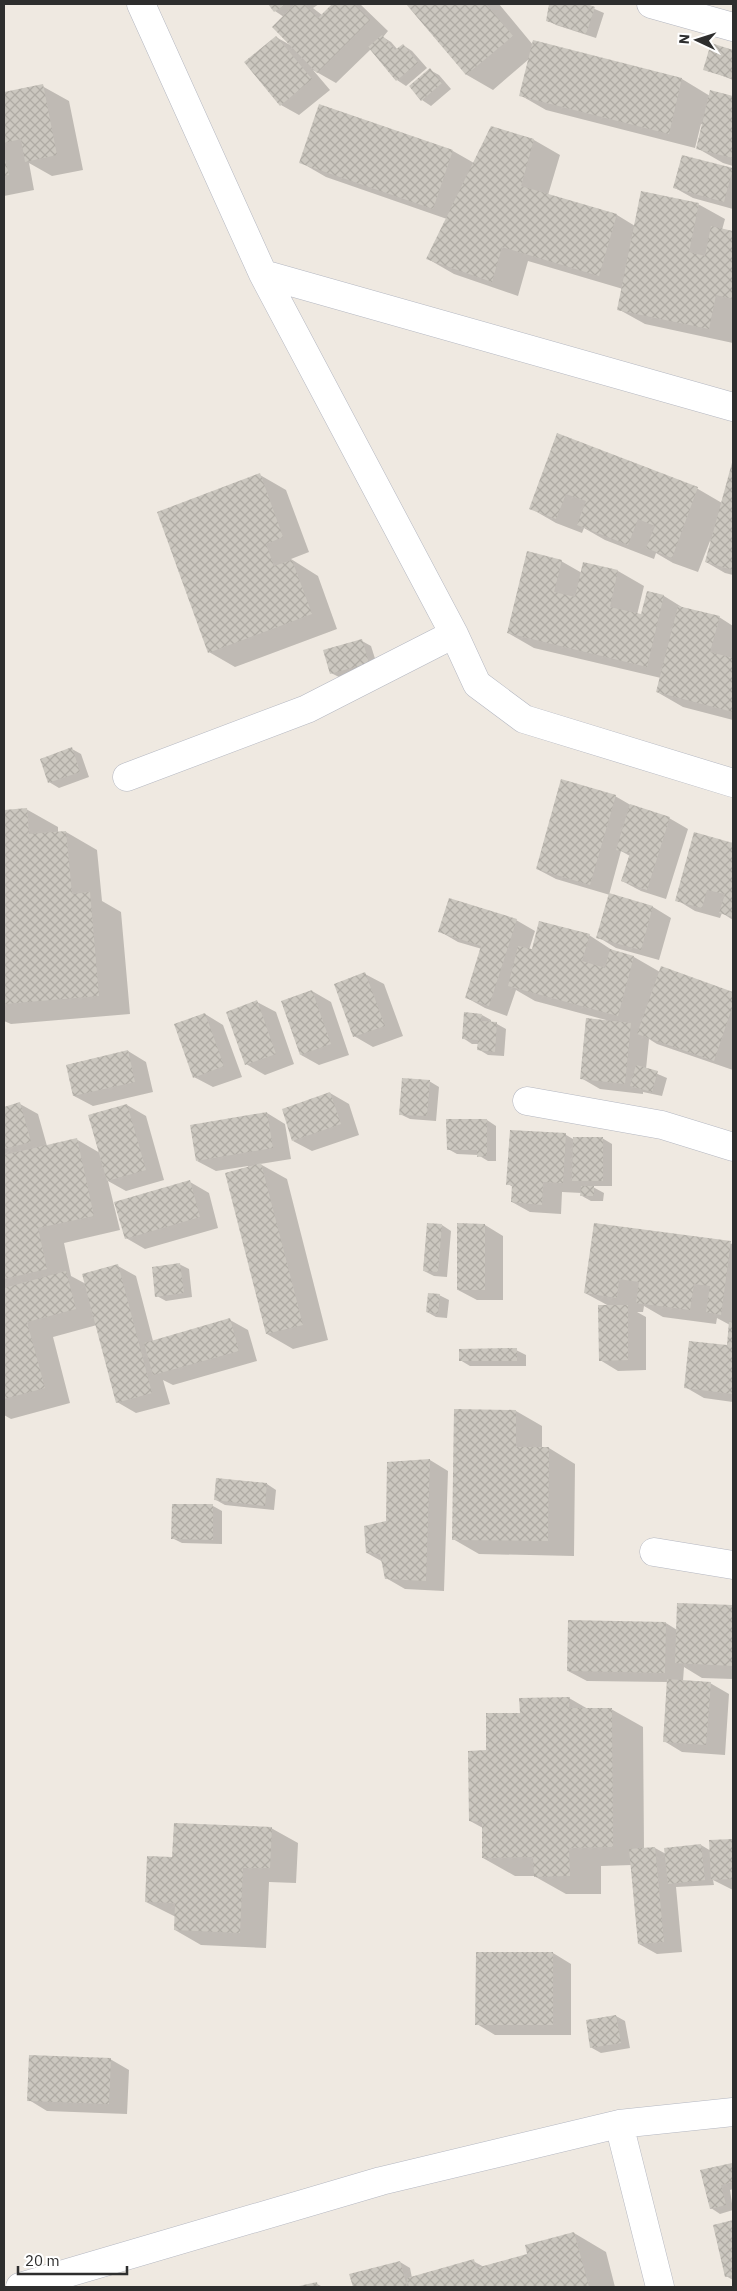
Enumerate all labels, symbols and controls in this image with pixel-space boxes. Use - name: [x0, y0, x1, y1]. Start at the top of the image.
- north arrow: [672, 15, 722, 65]
- text: N: [675, 33, 693, 45]
- scale bar: [18, 2244, 126, 2276]
- text: 20 m: [25, 2251, 60, 2270]

